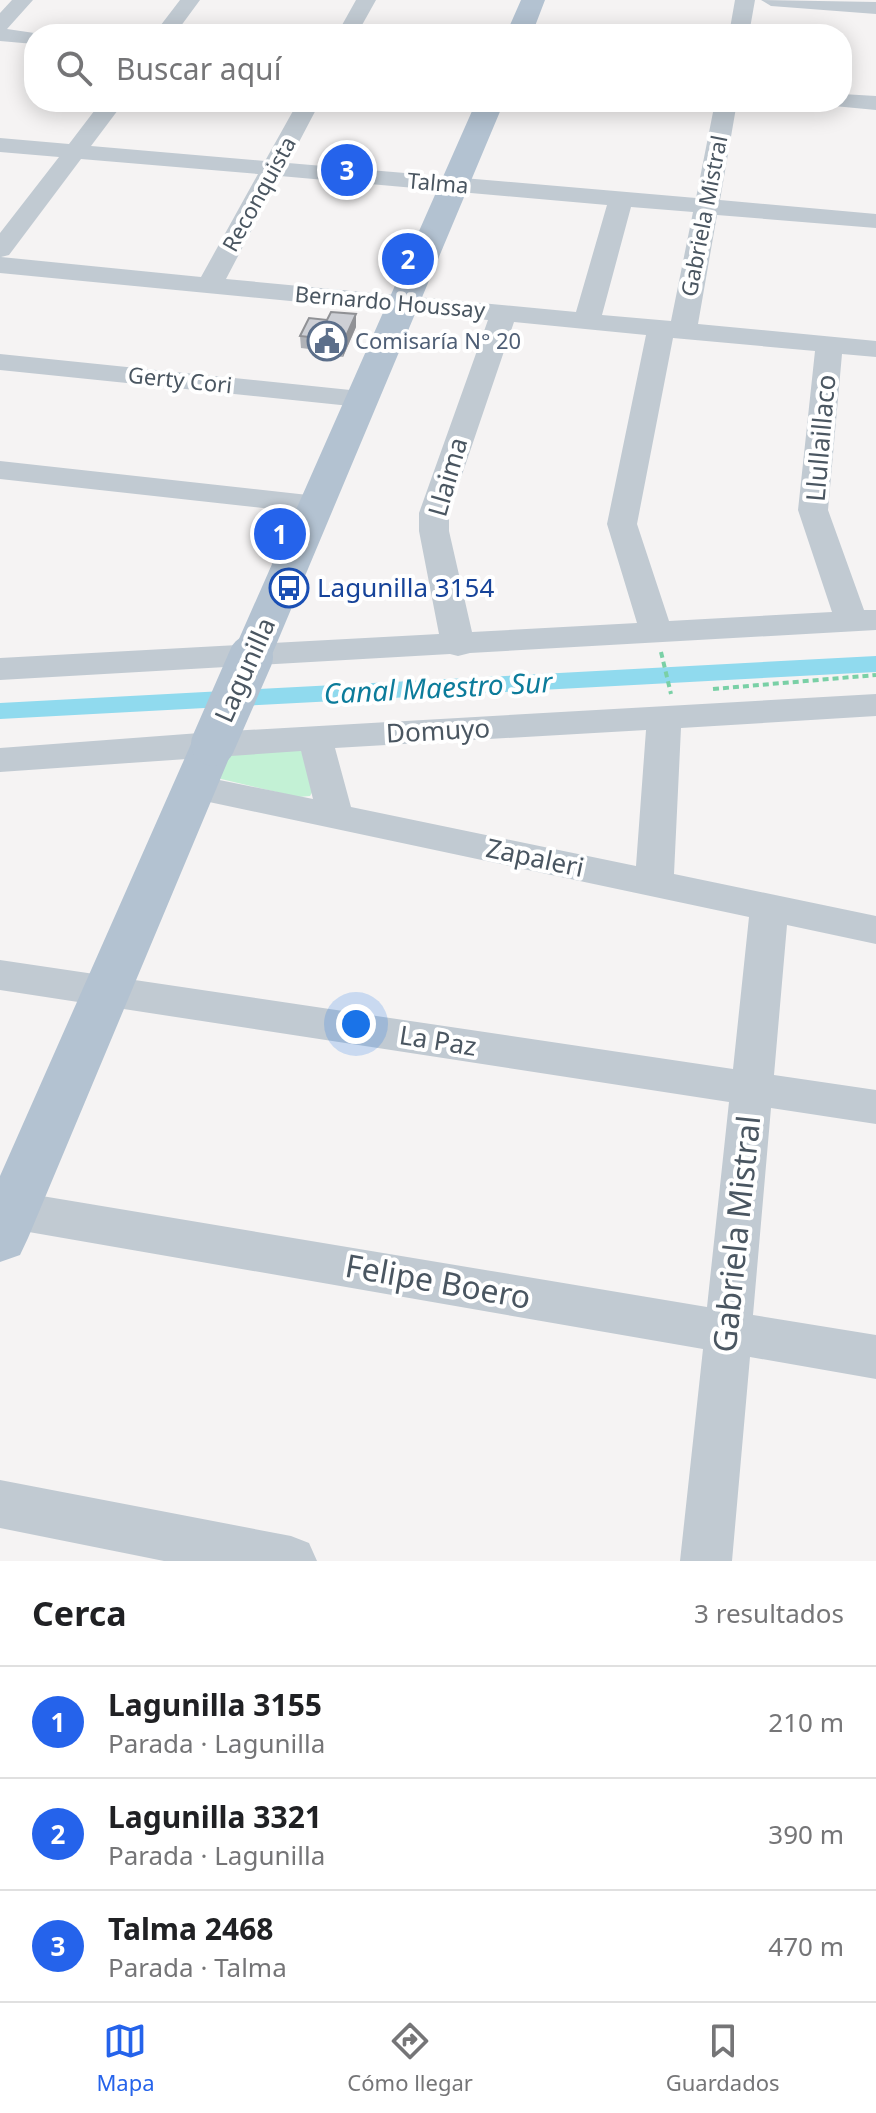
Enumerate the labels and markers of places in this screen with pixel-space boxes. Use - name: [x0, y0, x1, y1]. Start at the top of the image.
- pin: 3: [321, 140, 373, 200]
- pin: 2: [382, 229, 434, 289]
- public building icon: Comisaría N° 20: [306, 320, 348, 362]
- place label: Comisaría N° 20: [355, 325, 521, 355]
- pin: 1: [254, 504, 306, 564]
- bus stop icon: Lagunilla 3154: [268, 567, 310, 609]
- place label: Lagunilla 3154: [317, 569, 494, 605]

